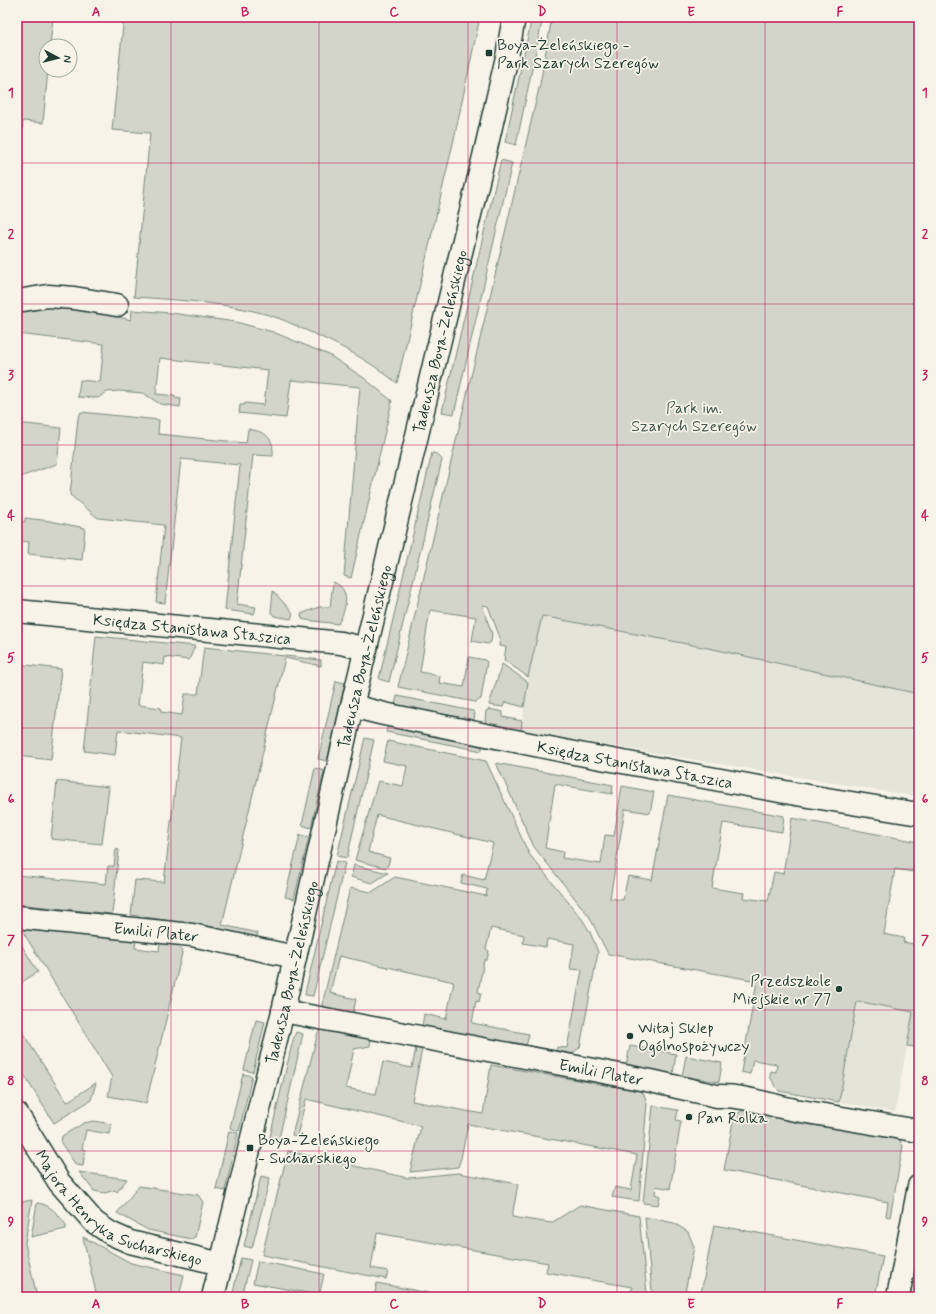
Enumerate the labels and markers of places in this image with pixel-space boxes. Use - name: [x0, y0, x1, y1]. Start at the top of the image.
- place label: Boya-Żeleńskiego - Park Szarych Szeregów: [497, 35, 659, 74]
- marker: Boya-Żeleńskiego - Park Szarych Szeregów: [484, 48, 494, 58]
- place label: Przedszkole Miejskie nr 77: [733, 971, 831, 1010]
- marker: Przedszkole Miejskie nr 77: [834, 984, 844, 994]
- place label: Witaj Sklep Ogólnospożywczy: [638, 1018, 749, 1057]
- marker: Witaj Sklep Ogólnospożywczy: [625, 1031, 635, 1041]
- place label: Pan Rolka: [697, 1108, 768, 1129]
- marker: Pan Rolka: [684, 1112, 694, 1122]
- place label: Boya-Żeleńskiego - Sucharskiego: [258, 1130, 379, 1169]
- marker: Boya-Żeleńskiego - Sucharskiego: [245, 1143, 255, 1153]

